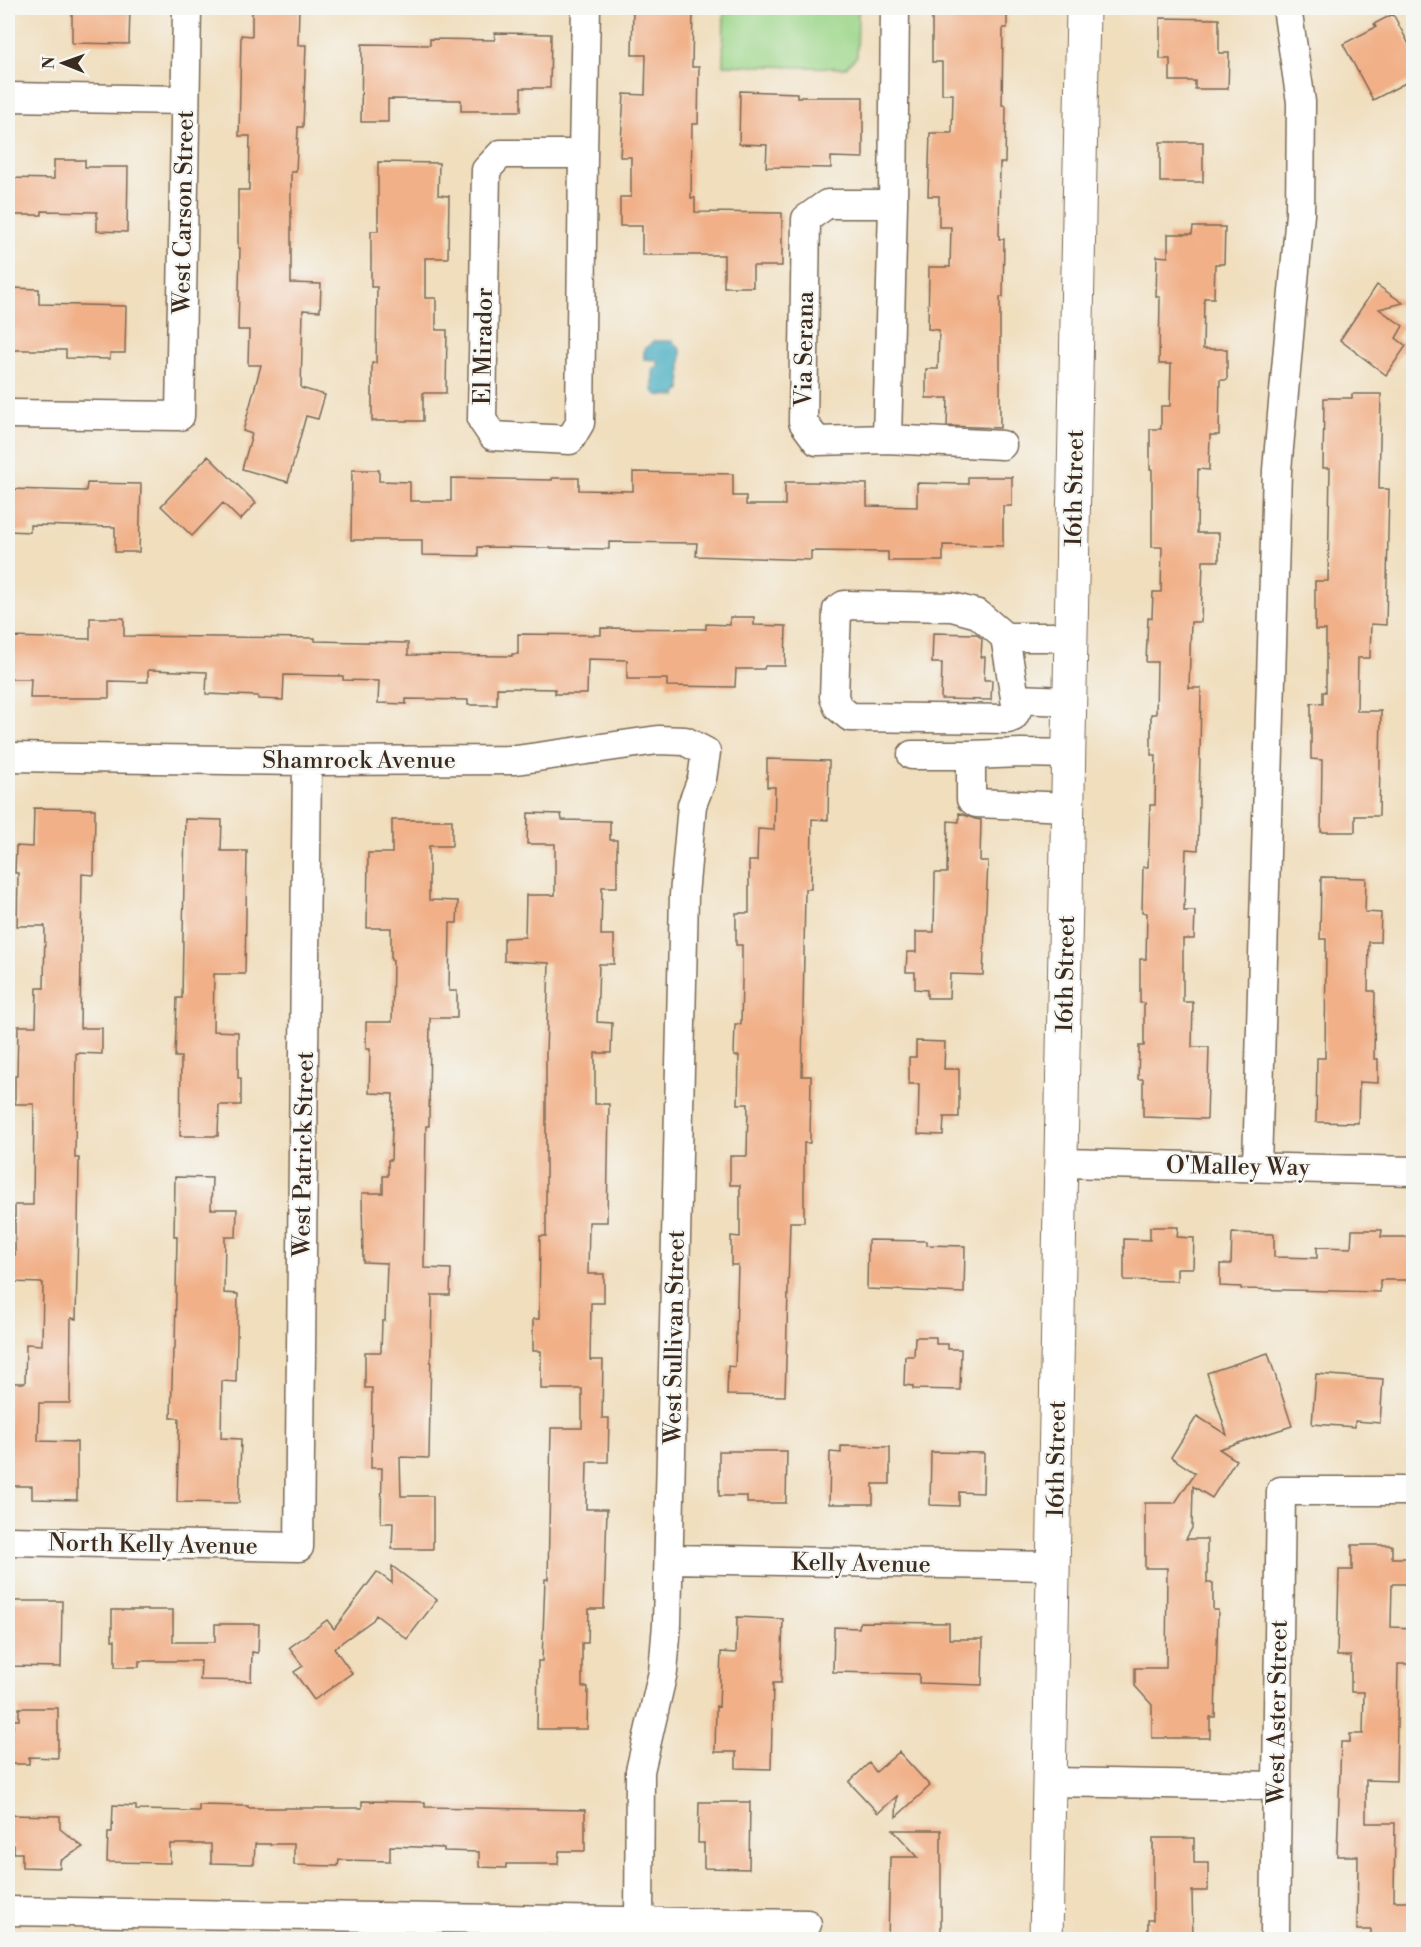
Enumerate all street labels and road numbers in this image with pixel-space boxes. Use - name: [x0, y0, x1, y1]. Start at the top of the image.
- street label: West Carson Street: [167, 109, 201, 315]
- street label: El Mirador: [468, 287, 500, 405]
- street label: Via Serana: [789, 290, 821, 408]
- street label: 16th Street: [1059, 429, 1091, 547]
- street label: Shamrock Avenue: [262, 746, 456, 776]
- street label: 16th Street: [1050, 915, 1082, 1033]
- street label: West Patrick Street: [287, 1050, 321, 1258]
- street label: O'Malley Way: [1166, 1151, 1311, 1183]
- street label: West Sullivan Street: [658, 1229, 692, 1446]
- street label: 16th Street: [1041, 1400, 1073, 1518]
- street label: North Kelly Avenue: [48, 1528, 258, 1562]
- street label: Kelly Avenue: [791, 1548, 931, 1580]
- street label: West Aster Street: [1261, 1619, 1295, 1806]

